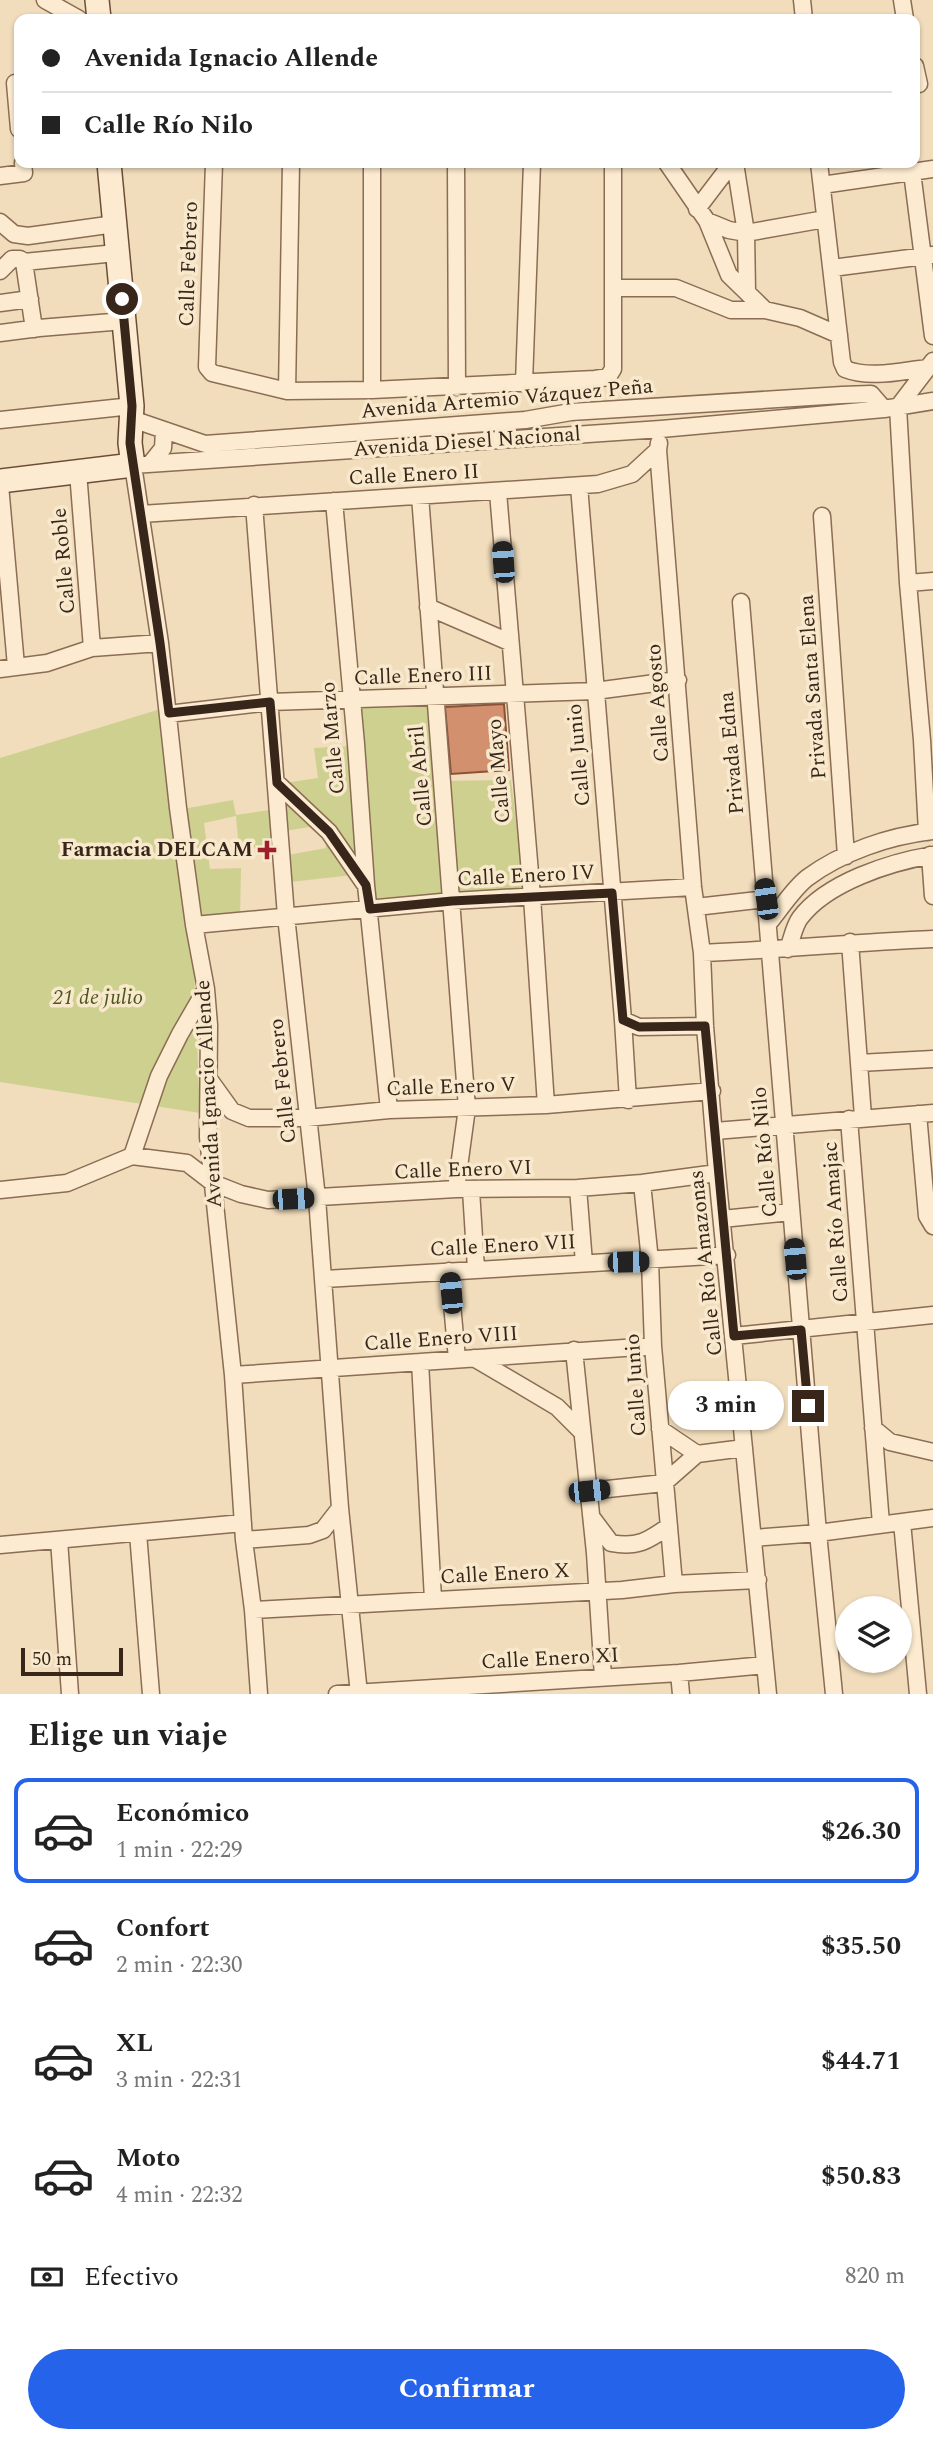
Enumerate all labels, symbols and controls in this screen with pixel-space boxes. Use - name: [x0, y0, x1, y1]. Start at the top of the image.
- text: Avenida Ignacio Allende: [84, 38, 378, 78]
- text: Calle Río Nilo: [84, 105, 253, 145]
- street label: Calle Febrero: [171, 201, 207, 327]
- route start: [106, 283, 138, 315]
- street label: Avenida Artemio Vázquez Peña: [360, 370, 655, 428]
- street label: Avenida Diesel Nacional: [352, 418, 582, 466]
- street label: Calle Enero II: [348, 456, 480, 494]
- street label: Calle Roble: [43, 507, 85, 615]
- car: [492, 540, 515, 584]
- street label: Privada Santa Elena: [791, 593, 835, 780]
- street label: Calle Agosto: [638, 643, 678, 763]
- street label: Calle Enero III: [353, 658, 493, 694]
- street label: Calle Marzo: [312, 680, 354, 796]
- street label: Privada Edna: [711, 689, 753, 816]
- street label: Calle Junio: [559, 702, 599, 808]
- street label: Calle Mayo: [478, 717, 520, 825]
- street label: Calle Abril: [401, 724, 441, 828]
- place label: Farmacia DELCAM: [61, 834, 253, 866]
- marker: Farmacia DELCAM: [259, 842, 275, 858]
- street label: Calle Enero IV: [456, 856, 596, 896]
- car: [753, 877, 780, 921]
- street label: Avenida Ignacio Allende: [187, 979, 231, 1209]
- park label: 21 de julio: [52, 982, 143, 1014]
- street label: Calle Febrero: [261, 1017, 305, 1145]
- street label: Calle Enero V: [386, 1069, 516, 1105]
- street label: Calle Río Nilo: [743, 1085, 787, 1219]
- street label: Calle Río Amajac: [814, 1141, 858, 1303]
- street label: Calle Enero VI: [394, 1152, 532, 1188]
- street label: Calle Río Amazonas: [680, 1168, 732, 1358]
- car: [272, 1187, 315, 1211]
- street label: Calle Enero VII: [429, 1226, 577, 1266]
- car: [783, 1237, 808, 1281]
- car: [607, 1251, 650, 1273]
- car: [439, 1271, 464, 1315]
- street label: Calle Enero VIII: [363, 1318, 519, 1360]
- street label: Calle Junio: [616, 1333, 656, 1437]
- callout: 3 min: [668, 1382, 784, 1430]
- text: 3 min: [695, 1388, 757, 1423]
- route end: [792, 1390, 824, 1422]
- car: [568, 1478, 611, 1504]
- street label: Calle Enero X: [439, 1555, 571, 1593]
- map controls: [835, 1596, 912, 1673]
- button: layers: [835, 1596, 912, 1673]
- street label: Calle Enero XI: [480, 1639, 620, 1679]
- scale bar: [21, 1645, 122, 1677]
- text: 50 m: [32, 1645, 72, 1674]
- text: Elige un viaje: [28, 1711, 228, 1760]
- text: Económico: [116, 1793, 249, 1833]
- icon: car: [32, 1799, 95, 1862]
- text: $26.30: [821, 1811, 901, 1851]
- text: 1 min · 22:29: [116, 1833, 243, 1868]
- text: Confort: [116, 1908, 210, 1948]
- icon: car: [32, 1914, 95, 1977]
- text: $35.50: [821, 1926, 901, 1966]
- text: 2 min · 22:30: [116, 1948, 243, 1983]
- text: XL: [116, 2023, 153, 2063]
- icon: car: [32, 2029, 95, 2092]
- text: $44.71: [821, 2041, 901, 2081]
- text: 3 min · 22:31: [116, 2063, 243, 2098]
- text: Moto: [116, 2138, 180, 2178]
- icon: car: [32, 2144, 95, 2207]
- text: $50.83: [821, 2156, 901, 2196]
- text: 4 min · 22:32: [116, 2178, 243, 2213]
- text: Efectivo: [84, 2257, 179, 2297]
- icon: cash: [28, 2258, 66, 2296]
- text: 820 m: [845, 2259, 905, 2294]
- button: Confirmar: [28, 2349, 905, 2429]

